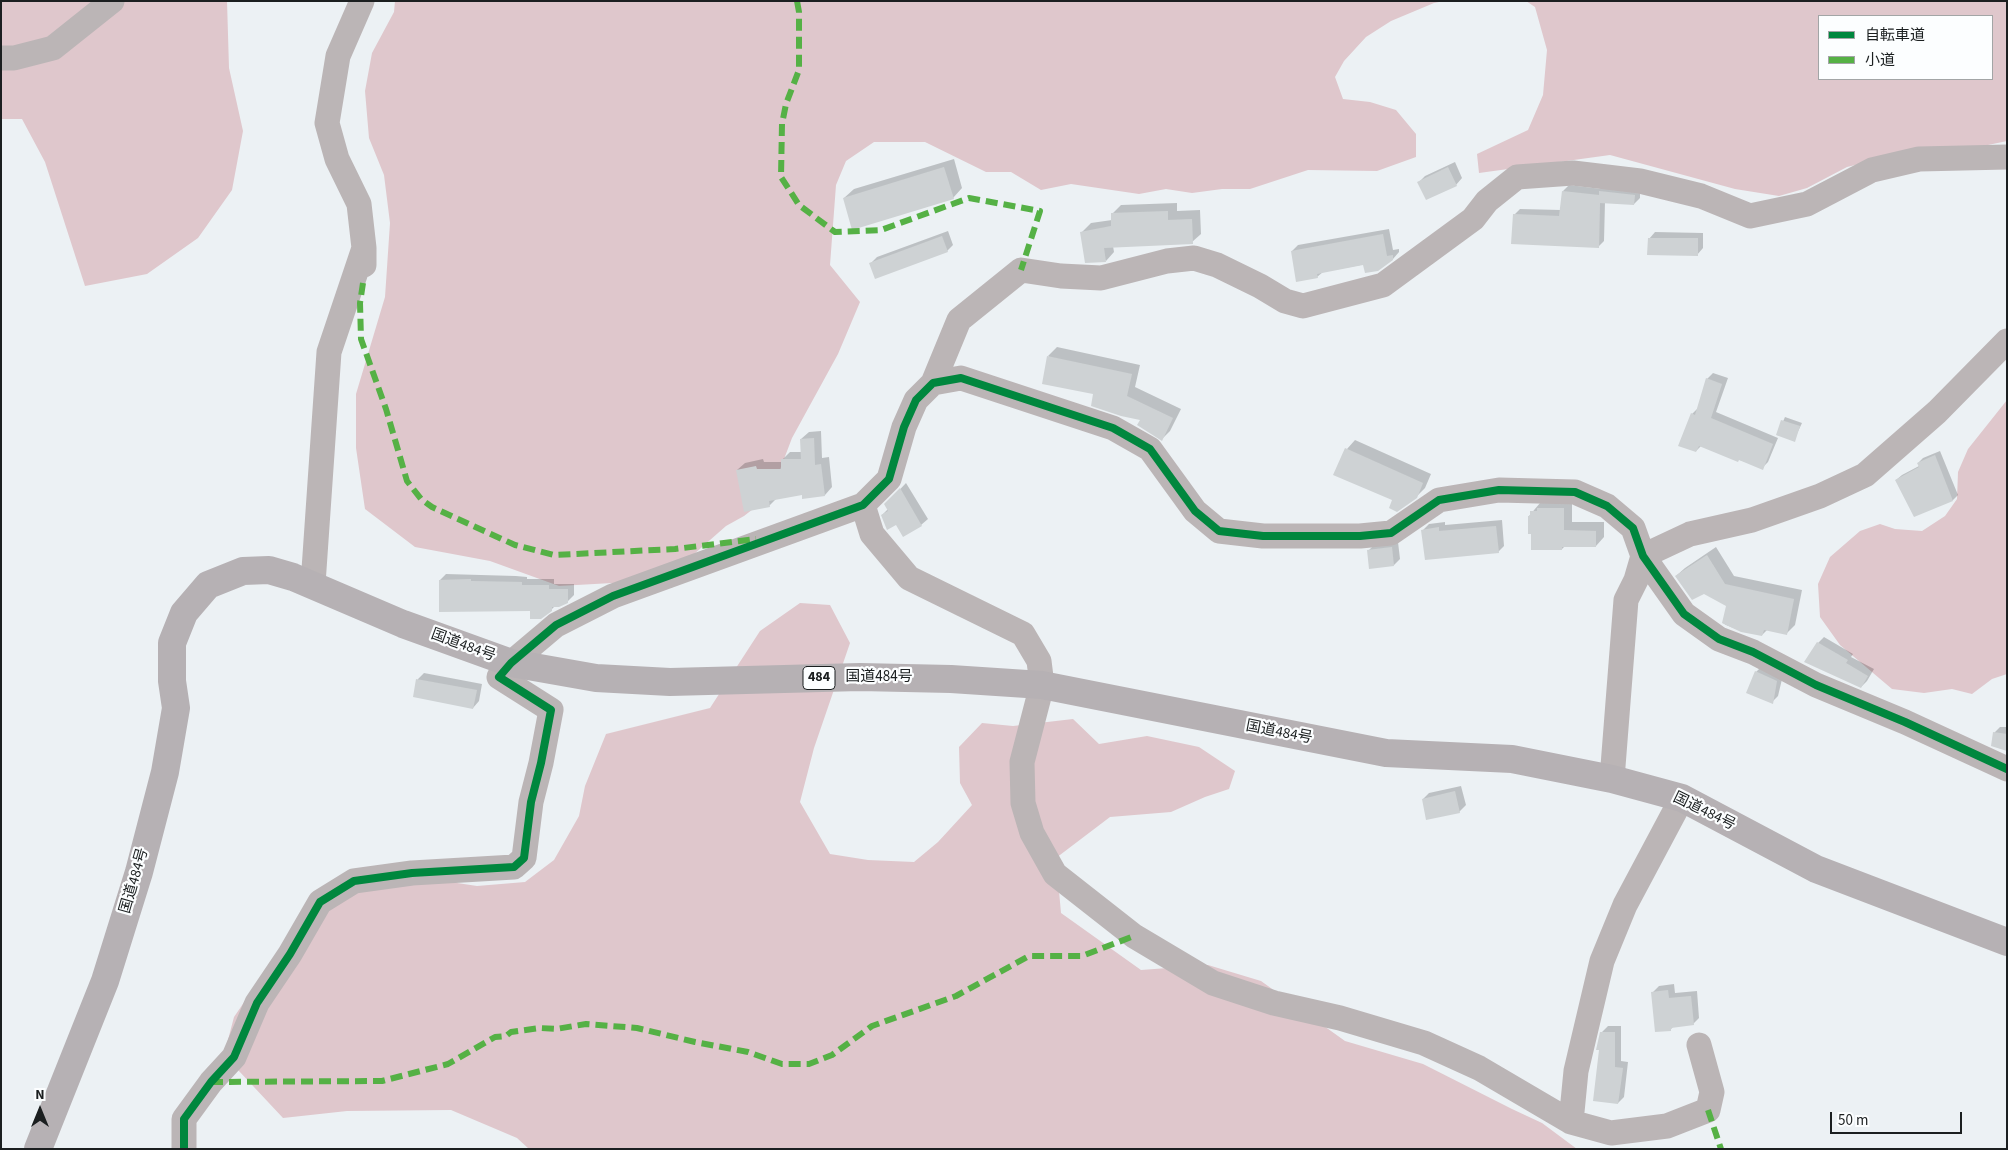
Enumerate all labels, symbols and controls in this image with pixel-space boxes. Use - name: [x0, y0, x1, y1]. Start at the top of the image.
- legend: [1818, 15, 1993, 80]
- text: 自転車道: [1865, 25, 1925, 46]
- text: 小道: [1865, 50, 1895, 71]
- street label: 国道484号: [428, 626, 498, 666]
- road number: 484: [803, 666, 835, 690]
- street label: 国道484号: [845, 669, 913, 687]
- street label: 国道484号: [1244, 718, 1314, 748]
- street label: 国道484号: [1670, 789, 1738, 835]
- street label: 国道484号: [117, 846, 153, 916]
- north arrow: [15, 1085, 65, 1135]
- text: N: [35, 1085, 45, 1105]
- scale bar: [1833, 1102, 1966, 1134]
- text: 50 m: [1838, 1110, 1868, 1131]

